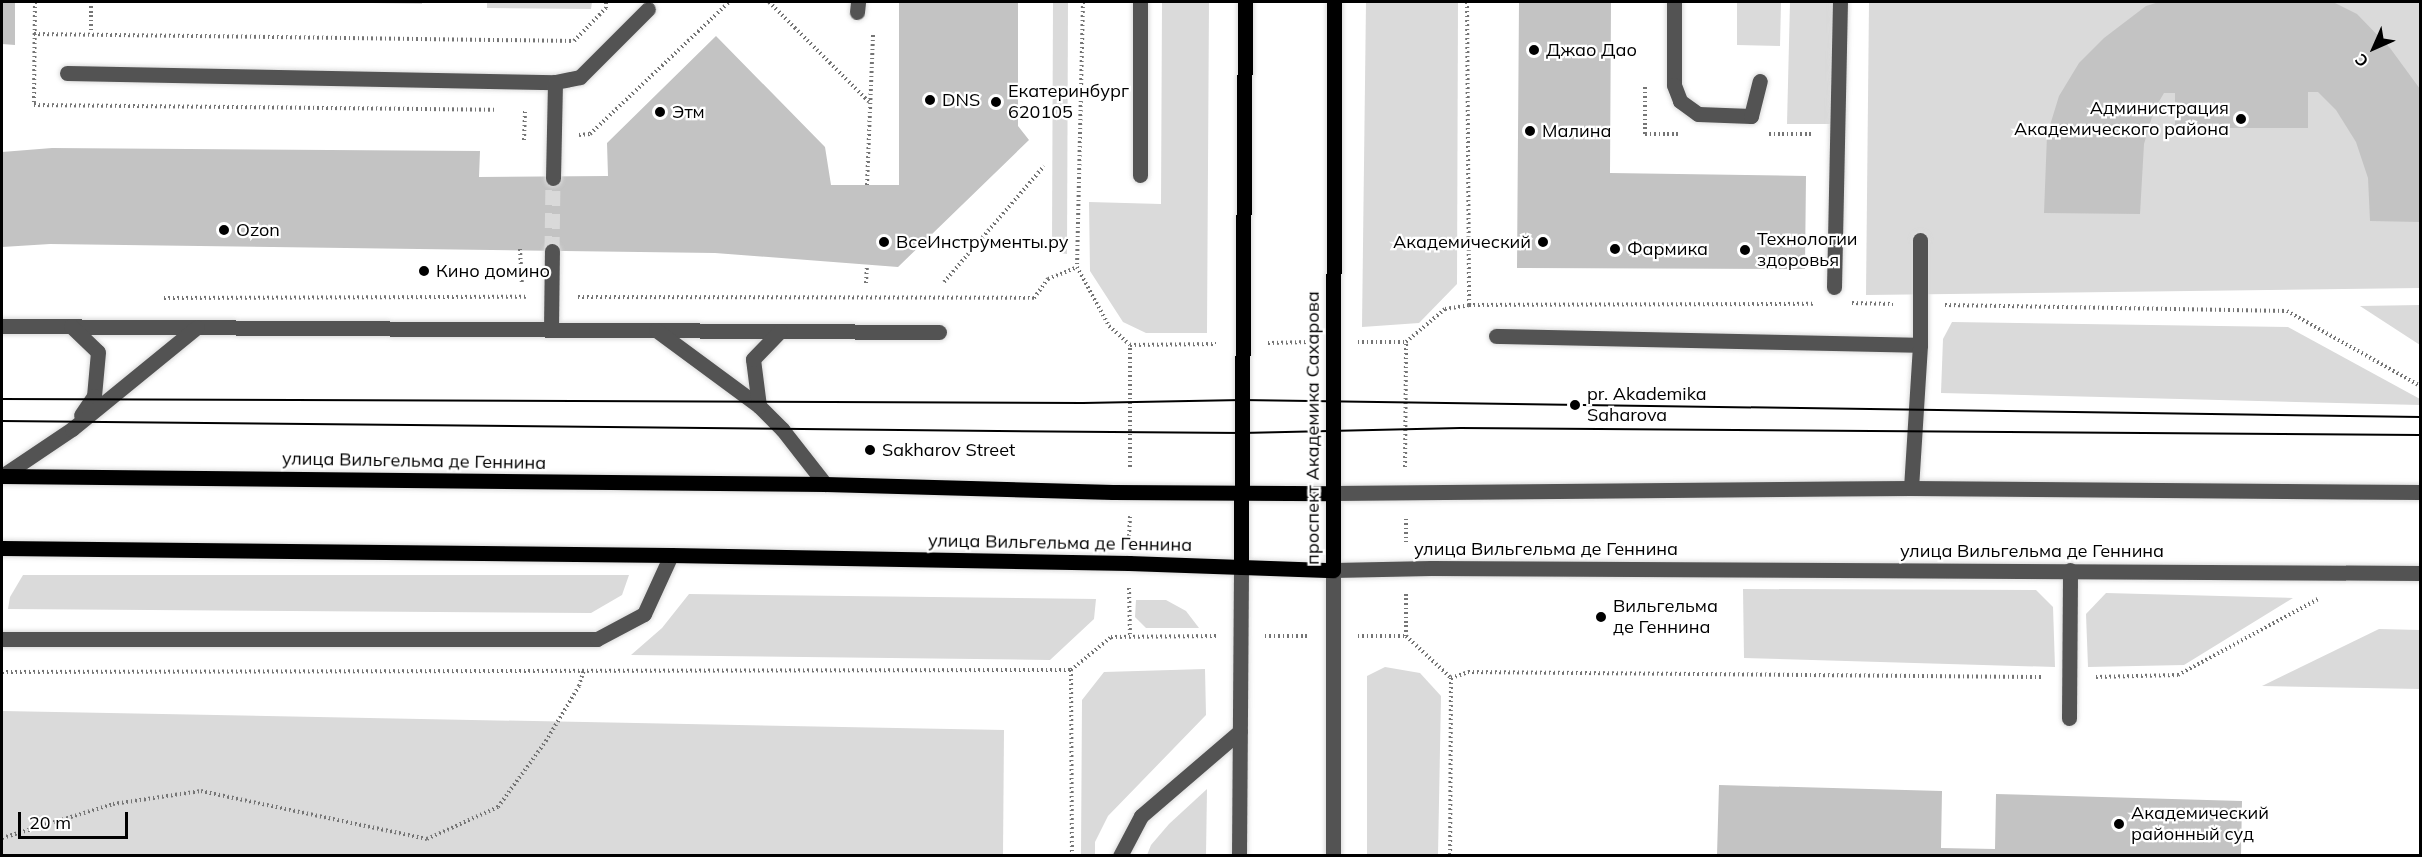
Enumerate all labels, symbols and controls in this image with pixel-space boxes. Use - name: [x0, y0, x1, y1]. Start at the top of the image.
- north arrow: [2344, 18, 2404, 78]
- place label: Джао Дао: [1546, 39, 1637, 61]
- marker: Джао Дао: [1527, 43, 1541, 57]
- text: С: [2350, 50, 2372, 72]
- place label: Екатеринбург 620105: [1008, 81, 1129, 124]
- place label: DNS: [942, 89, 980, 111]
- marker: DNS: [923, 93, 937, 107]
- marker: Екатеринбург 620105: [989, 95, 1003, 109]
- place label: Администрация Академического района: [2014, 98, 2229, 140]
- place label: Этм: [672, 101, 705, 123]
- marker: Этм: [653, 105, 667, 119]
- marker: Администрация Академического района: [2234, 112, 2248, 126]
- place label: Малина: [1542, 120, 1611, 142]
- marker: Малина: [1523, 124, 1537, 138]
- place label: Ozon: [236, 219, 280, 241]
- marker: Ozon: [217, 223, 231, 237]
- place label: Технологии здоровья: [1757, 229, 1858, 272]
- place label: ВсеИнструменты.ру: [896, 231, 1069, 253]
- place label: Академический: [1393, 231, 1531, 253]
- marker: ВсеИнструменты.ру: [877, 235, 891, 249]
- marker: Академический: [1536, 235, 1550, 249]
- place label: Фармика: [1627, 238, 1708, 260]
- marker: Фармика: [1608, 242, 1622, 256]
- marker: Технологии здоровья: [1738, 243, 1752, 257]
- place label: Кино домино: [436, 260, 550, 282]
- marker: Кино домино: [417, 264, 431, 278]
- street label: проспект Академика Сахарова: [1302, 291, 1324, 565]
- place label: pr. Akademika Saharova: [1587, 384, 1707, 426]
- marker: pr. Akademika Saharova: [1568, 398, 1582, 412]
- place label: Sakharov Street: [882, 439, 1015, 461]
- marker: Sakharov Street: [863, 443, 877, 457]
- street label: улица Вильгельма де Геннина: [282, 448, 546, 474]
- street label: улица Вильгельма де Геннина: [928, 530, 1192, 556]
- street label: улица Вильгельма де Геннина: [1414, 538, 1678, 560]
- street label: улица Вильгельма де Геннина: [1900, 540, 2164, 562]
- place label: Вильгельма де Геннина: [1613, 596, 1718, 638]
- marker: Вильгельма де Геннина: [1594, 610, 1608, 624]
- scale bar: [21, 800, 130, 838]
- place label: Академический районный суд: [2131, 803, 2269, 846]
- text: 20 m: [29, 811, 71, 834]
- marker: Академический районный суд: [2112, 817, 2126, 831]

